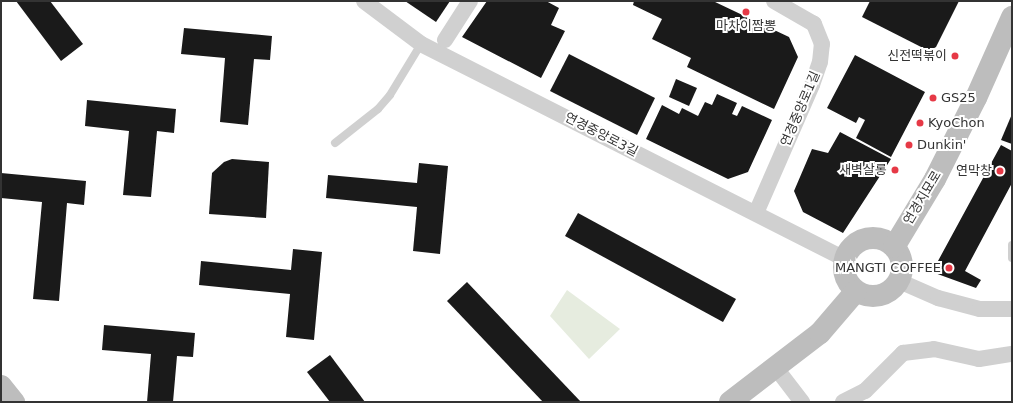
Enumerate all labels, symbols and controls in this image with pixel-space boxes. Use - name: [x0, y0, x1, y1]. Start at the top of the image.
- marker: 마차이짬뽕: [741, 7, 751, 17]
- place label: 마차이짬뽕: [716, 18, 776, 34]
- place label: 신전떡볶이: [887, 48, 947, 64]
- marker: 신전떡볶이: [950, 51, 960, 61]
- street label: 연경중앙로1길: [778, 69, 824, 149]
- place label: GS25: [941, 90, 976, 106]
- marker: GS25: [928, 93, 938, 103]
- street label: 연경중앙로3길: [562, 110, 640, 160]
- place label: KyoChon: [928, 115, 985, 131]
- marker: KyoChon: [915, 118, 925, 128]
- place label: Dunkin': [917, 137, 966, 153]
- marker: Dunkin': [904, 140, 914, 150]
- place label: 새벽살롱: [839, 162, 887, 178]
- place label: 연막창: [956, 163, 992, 179]
- marker: 새벽살롱: [890, 165, 900, 175]
- marker: 연막창: [995, 166, 1005, 176]
- street label: 연경지묘로: [901, 168, 945, 228]
- place label: MANGTI COFFEE: [835, 260, 941, 276]
- marker: MANGTI COFFEE: [944, 263, 954, 273]

